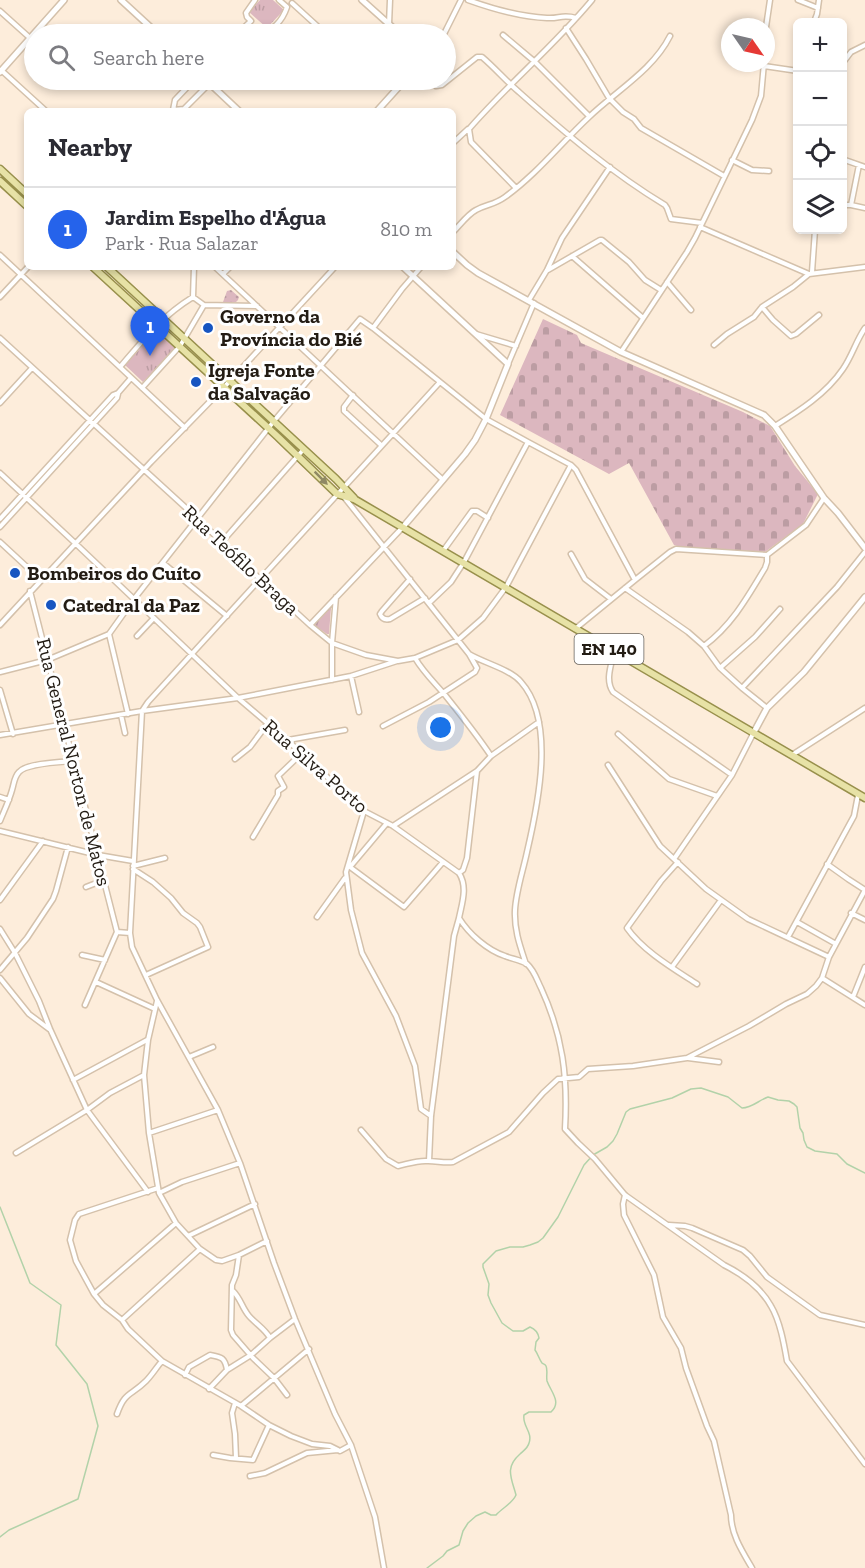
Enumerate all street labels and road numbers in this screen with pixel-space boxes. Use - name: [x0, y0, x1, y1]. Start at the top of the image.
- street label: Rua Teófilo Braga: [178, 500, 304, 620]
- road number: EN 140: [574, 634, 644, 664]
- street label: Rua General Norton de Matos: [32, 635, 116, 889]
- street label: Rua Silva Porto: [259, 714, 373, 818]

